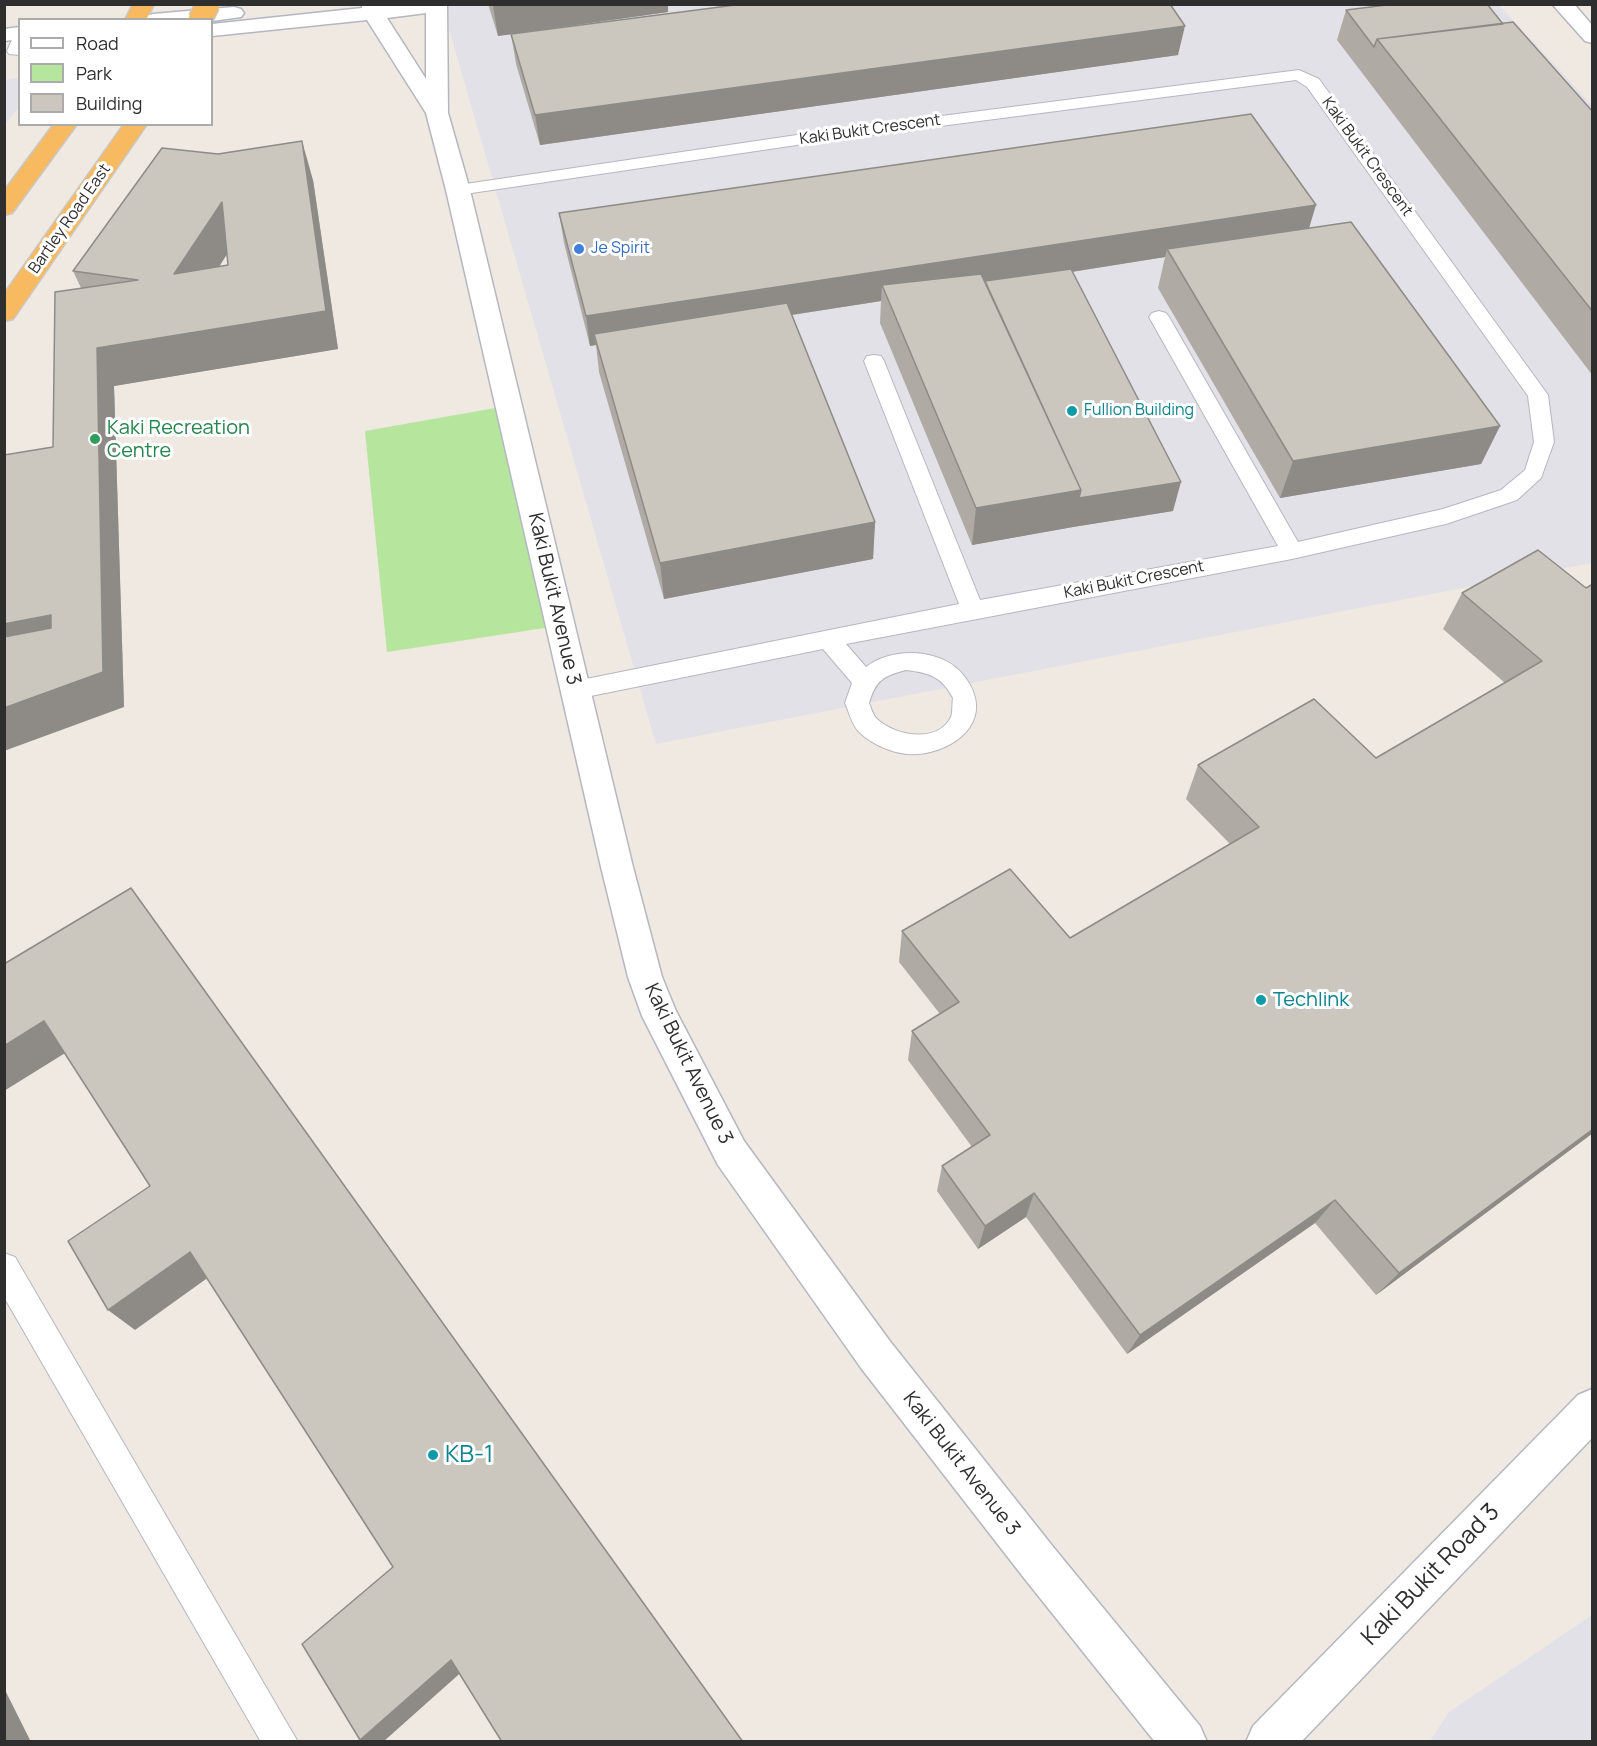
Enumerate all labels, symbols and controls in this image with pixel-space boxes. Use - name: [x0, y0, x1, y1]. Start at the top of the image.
- legend: [18, 18, 213, 126]
- text: Road: [76, 31, 119, 55]
- text: Park: [76, 61, 112, 85]
- text: Building: [76, 91, 142, 115]
- street label: Kaki Bukit Crescent: [1317, 94, 1417, 220]
- street label: Kaki Bukit Crescent: [798, 111, 942, 149]
- street label: Bartley Road East: [25, 161, 115, 277]
- place label: Je Spirit: [591, 239, 650, 259]
- marker: Je Spirit: [572, 242, 586, 256]
- place label: Fullion Building: [1084, 401, 1194, 421]
- marker: Fullion Building: [1065, 404, 1079, 418]
- place label: Kaki Recreation Centre: [107, 416, 250, 463]
- marker: Kaki Recreation Centre: [88, 432, 102, 446]
- street label: Kaki Bukit Avenue 3: [523, 511, 585, 687]
- street label: Kaki Bukit Crescent: [1062, 557, 1206, 603]
- street label: Kaki Bukit Avenue 3: [639, 980, 737, 1148]
- place label: Techlink: [1273, 988, 1349, 1012]
- marker: Techlink: [1254, 993, 1268, 1007]
- street label: Kaki Bukit Avenue 3: [897, 1387, 1025, 1541]
- place label: KB-1: [445, 1441, 493, 1469]
- marker: KB-1: [426, 1448, 440, 1462]
- street label: Kaki Bukit Road 3: [1356, 1498, 1506, 1652]

